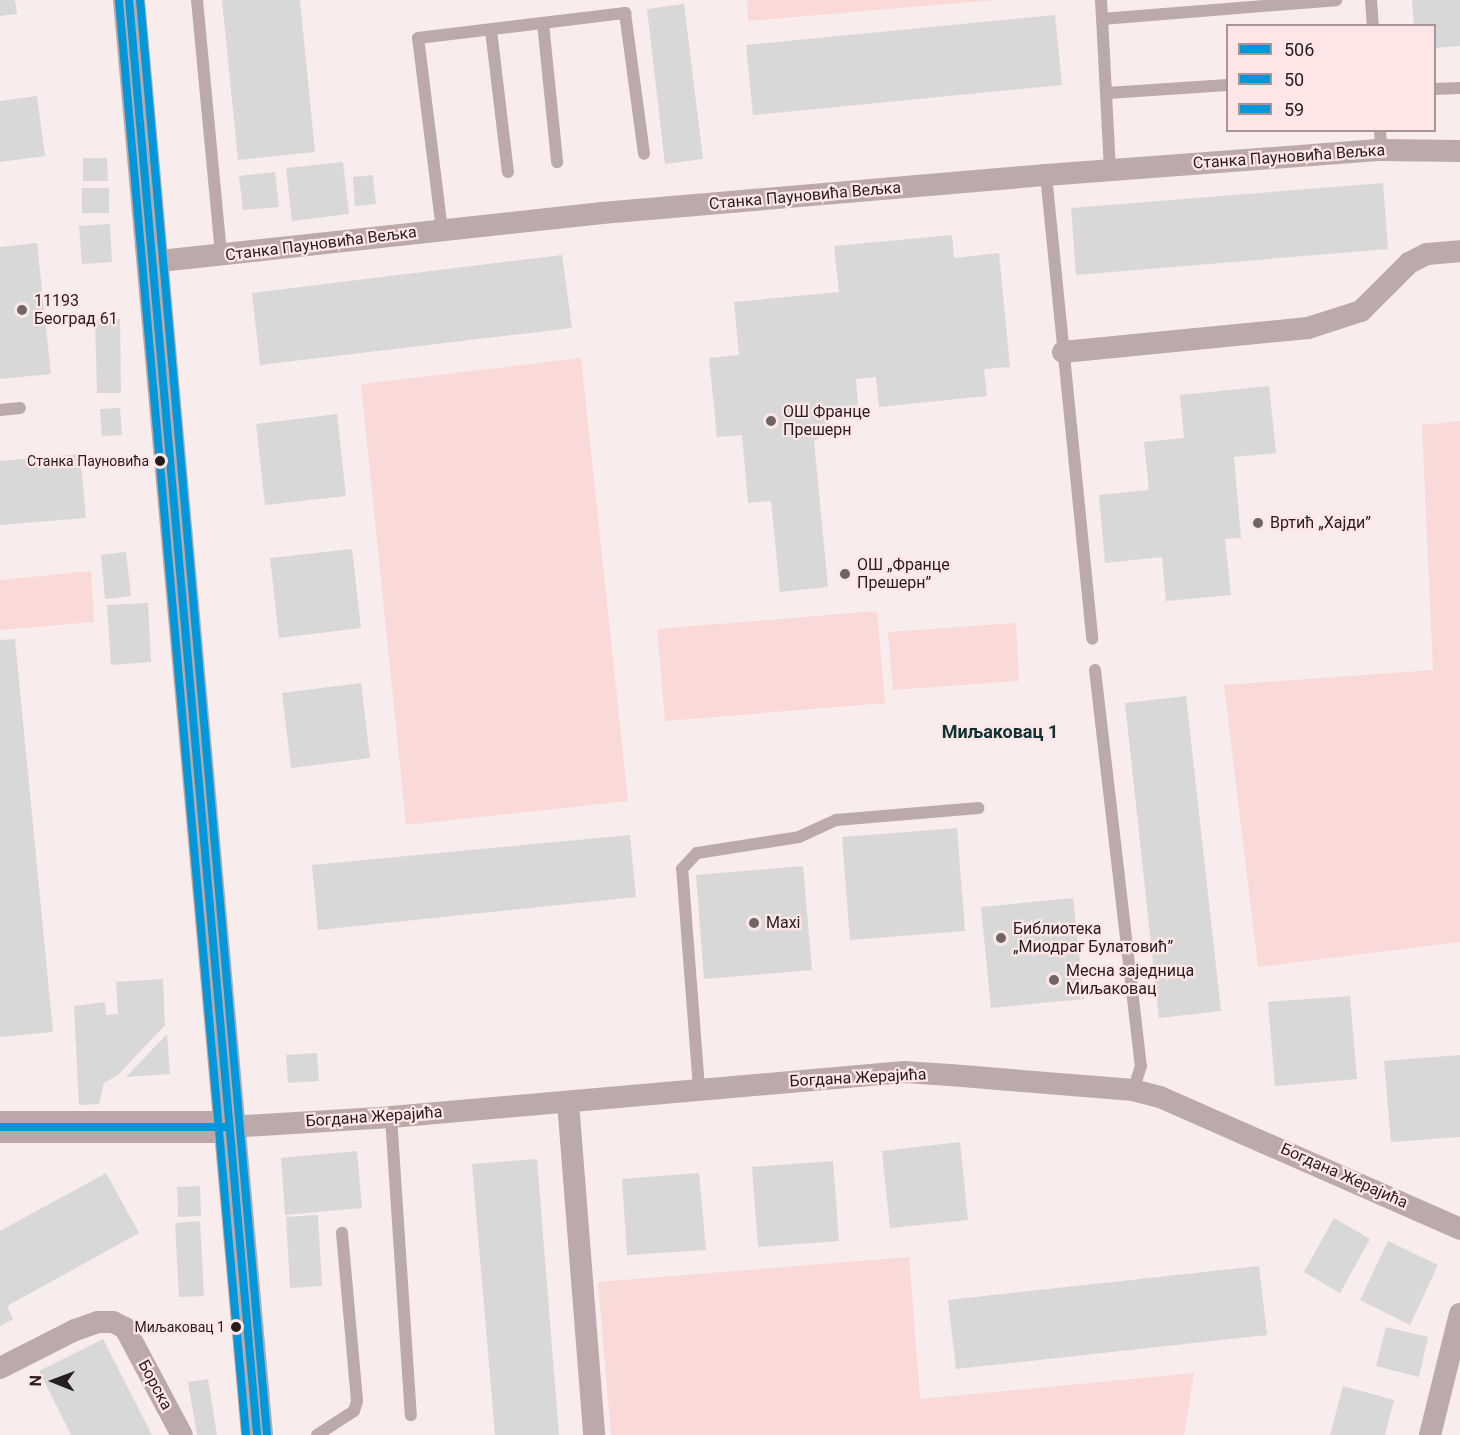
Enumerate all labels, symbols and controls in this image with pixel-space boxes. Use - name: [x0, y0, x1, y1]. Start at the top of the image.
- legend: [1226, 24, 1436, 132]
- text: 506: [1284, 39, 1314, 60]
- text: 50: [1284, 69, 1304, 90]
- text: 59: [1284, 99, 1304, 120]
- street label: Станка Пауновића Вељка: [1192, 141, 1386, 173]
- street label: Станка Пауновића Вељка: [708, 178, 902, 214]
- street label: Станка Пауновића Вељка: [224, 223, 418, 265]
- place label: 11193 Београд 61: [34, 291, 118, 329]
- marker: 11193 Београд 61: [15, 303, 29, 317]
- place label: ОШ Франце Прешерн: [783, 402, 870, 440]
- marker: ОШ Франце Прешерн: [764, 414, 778, 428]
- place label: Станка Пауновића: [27, 453, 149, 469]
- marker: Станка Пауновића: [154, 455, 166, 467]
- place label: Вртић „Хајди”: [1270, 513, 1371, 533]
- marker: Вртић „Хајди”: [1251, 516, 1265, 530]
- place label: ОШ „Франце Прешерн”: [857, 555, 950, 593]
- marker: ОШ „Франце Прешерн”: [838, 567, 852, 581]
- district label: Миљаковац 1: [942, 721, 1058, 743]
- place label: Maxi: [766, 913, 801, 933]
- marker: Maxi: [747, 916, 761, 930]
- place label: Библиотека „Миодраг Булатовић”: [1013, 919, 1173, 957]
- marker: Библиотека „Миодраг Булатовић”: [994, 931, 1008, 945]
- place label: Месна заједница Миљаковац: [1066, 961, 1194, 999]
- marker: Месна заједница Миљаковац: [1047, 973, 1061, 987]
- street label: Богдана Жерајића: [789, 1065, 927, 1091]
- street label: Богдана Жерајића: [305, 1103, 443, 1131]
- street label: Богдана Жерајића: [1277, 1139, 1411, 1213]
- place label: Миљаковац 1: [135, 1319, 225, 1335]
- marker: Миљаковац 1: [230, 1321, 242, 1333]
- north arrow: [24, 1351, 84, 1411]
- street label: Борска: [134, 1357, 176, 1413]
- text: N: [26, 1375, 45, 1386]

